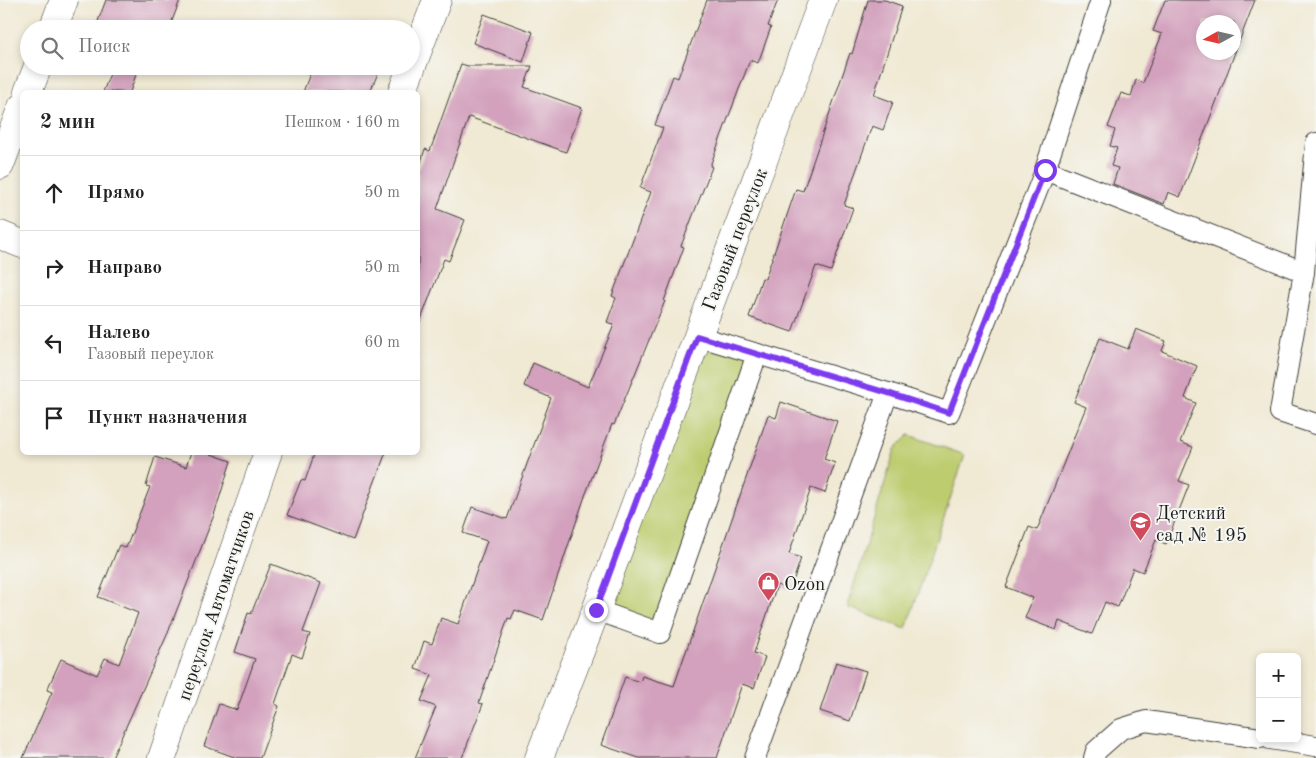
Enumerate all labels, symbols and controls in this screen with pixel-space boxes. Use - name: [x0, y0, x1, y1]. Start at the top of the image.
- north arrow: [1196, 15, 1241, 60]
- search box: [20, 20, 420, 75]
- icon: search: [38, 34, 66, 62]
- text: Поиск: [78, 38, 130, 57]
- text: 2 мин: [40, 112, 95, 133]
- text: Пешком · 160 m: [284, 115, 400, 131]
- route start: [1034, 159, 1057, 182]
- street label: Газовый переулок: [700, 166, 772, 314]
- icon: ahead: [40, 179, 68, 207]
- text: Прямо: [87, 184, 145, 203]
- text: 50 m: [364, 185, 400, 201]
- icon: right: [40, 254, 68, 282]
- text: Направо: [87, 259, 162, 278]
- text: 50 m: [364, 260, 400, 276]
- text: Налево: [87, 324, 150, 343]
- icon: left: [40, 329, 68, 357]
- text: 60 m: [364, 335, 400, 351]
- text: Газовый переулок: [87, 347, 214, 363]
- icon: arrive: [40, 404, 68, 432]
- text: Пункт назначения: [87, 409, 247, 428]
- place label: Детский сад № 195: [1156, 505, 1247, 546]
- street label: переулок Автоматчиков: [176, 508, 259, 703]
- school or university icon: Детский сад № 195: [1128, 511, 1152, 542]
- shop icon: Ozon: [756, 571, 780, 602]
- place label: Ozon: [784, 576, 825, 595]
- route end: [585, 599, 608, 622]
- map controls: [1256, 653, 1301, 743]
- button: +: [1256, 653, 1301, 698]
- button: −: [1256, 698, 1301, 743]

